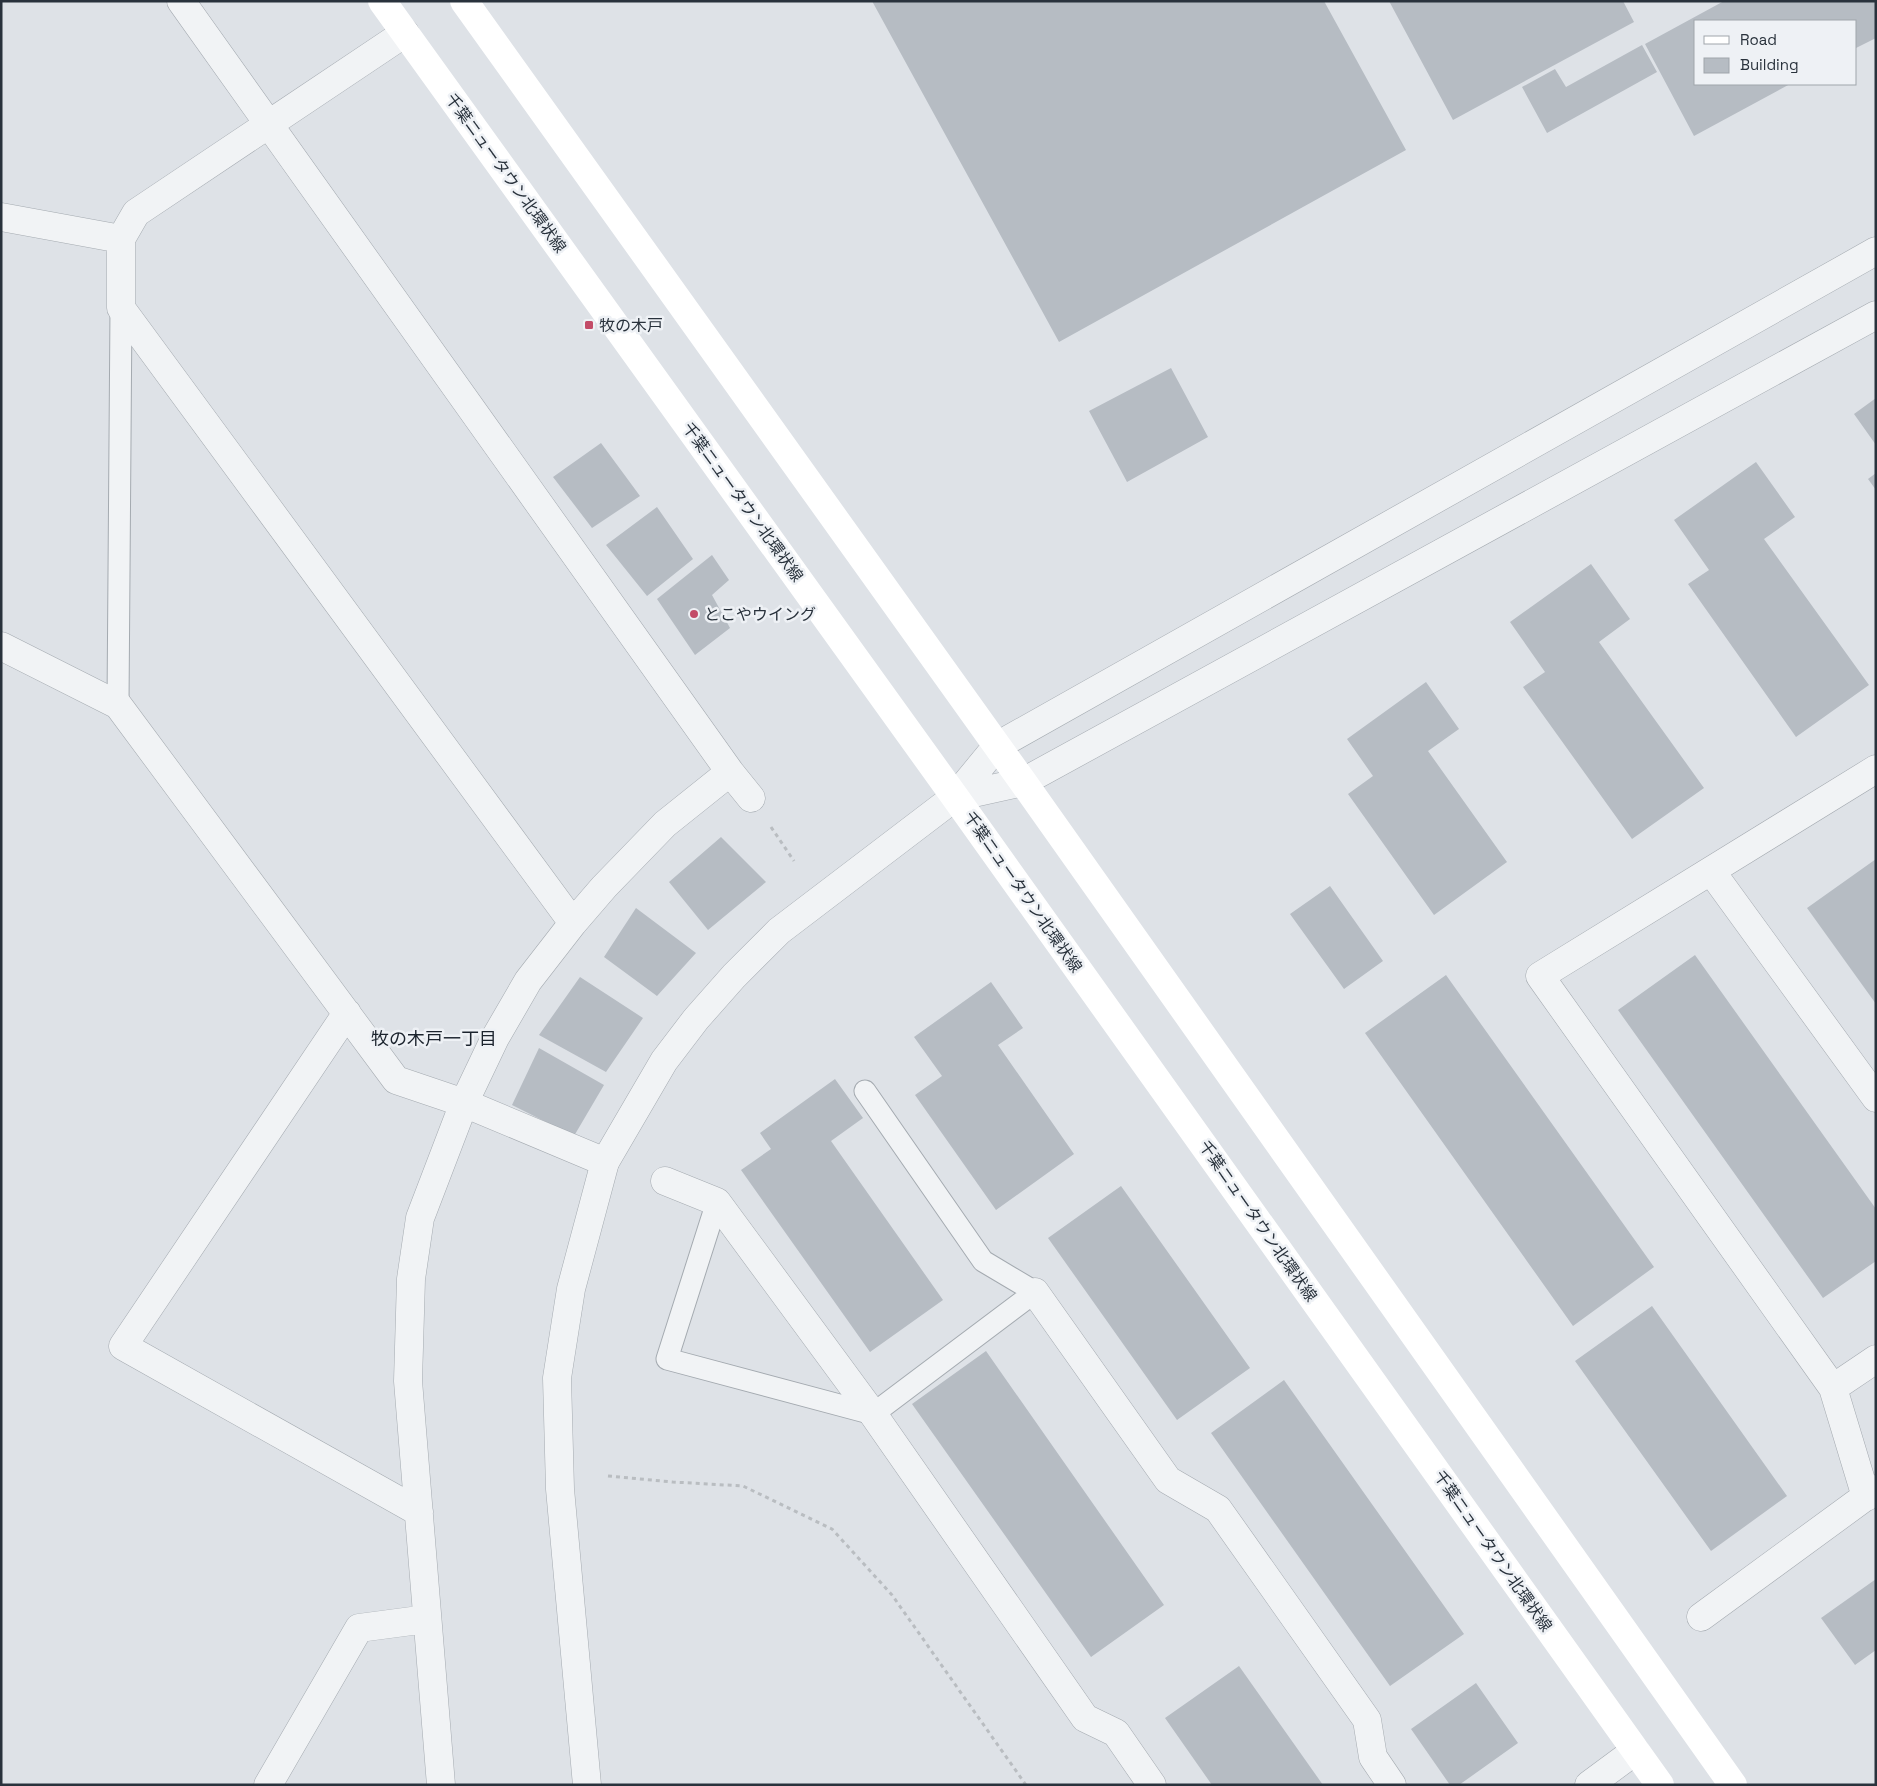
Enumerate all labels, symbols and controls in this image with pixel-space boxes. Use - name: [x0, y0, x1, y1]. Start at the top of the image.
- legend: [1694, 20, 1857, 85]
- text: Road: [1740, 30, 1777, 49]
- text: Building: [1740, 55, 1799, 74]
- street label: 千葉ニュータウン北環状線: [441, 89, 571, 257]
- place label: 牧の木戸: [599, 315, 663, 336]
- marker: 牧の木戸: [583, 319, 595, 331]
- street label: 千葉ニュータウン北環状線: [678, 418, 808, 586]
- place label: とこやウイング: [704, 604, 816, 625]
- marker: とこやウイング: [688, 608, 700, 620]
- street label: 千葉ニュータウン北環状線: [959, 807, 1087, 977]
- district label: 牧の木戸一丁目: [371, 1027, 497, 1050]
- street label: 千葉ニュータウン北環状線: [1194, 1136, 1322, 1306]
- street label: 千葉ニュータウン北環状線: [1429, 1466, 1557, 1636]

